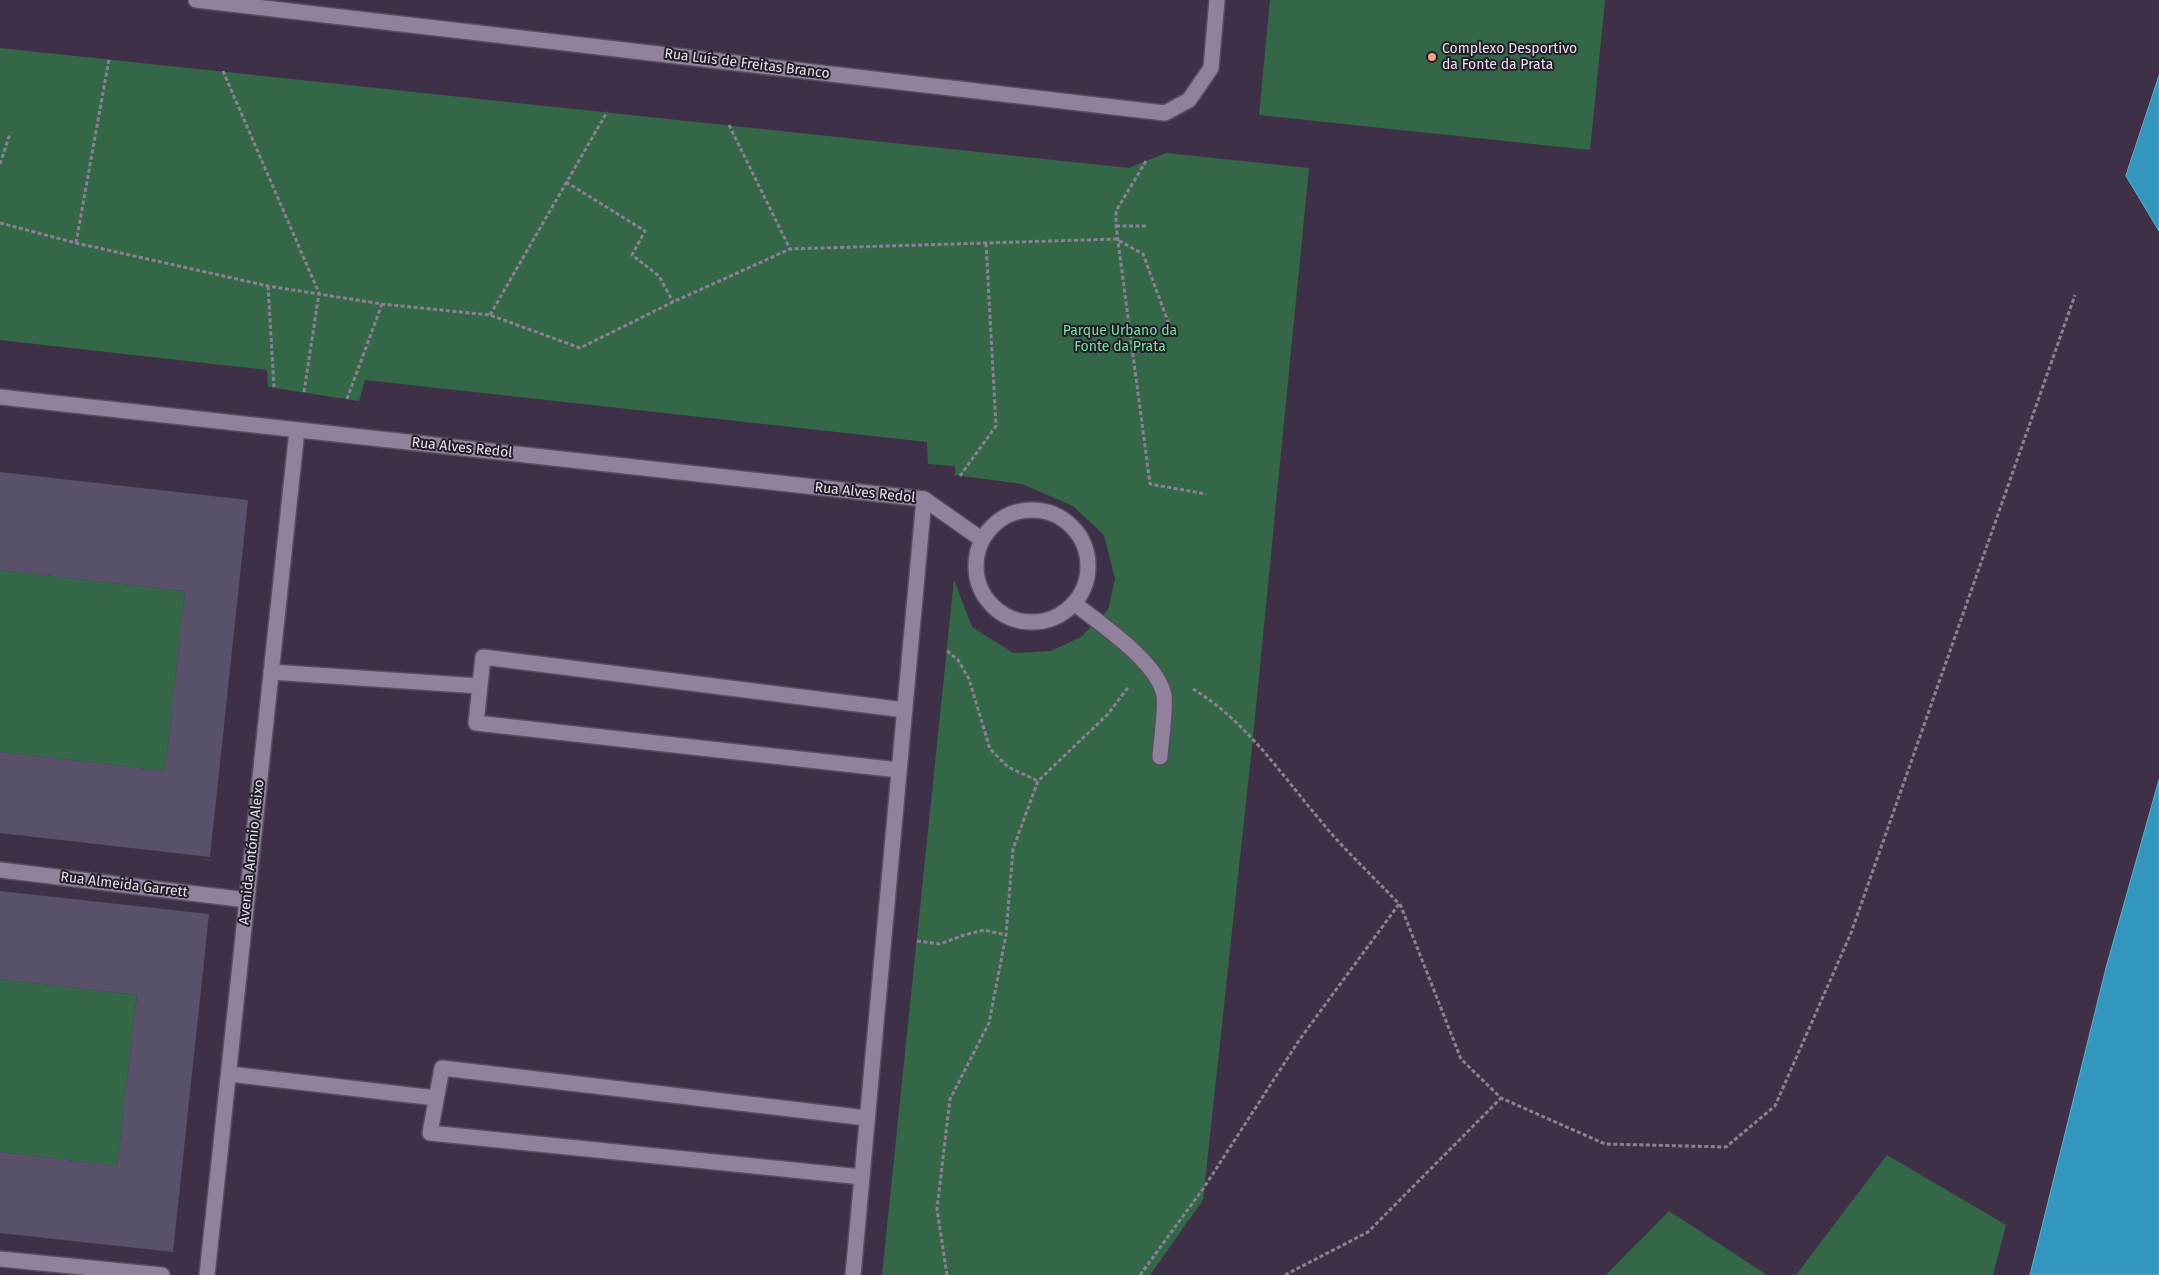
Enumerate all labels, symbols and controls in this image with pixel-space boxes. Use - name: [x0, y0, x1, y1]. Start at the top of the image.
- place label: Complexo Desportivo da Fonte da Prata: [1442, 41, 1577, 74]
- street label: Rua Luís de Freitas Branco: [663, 46, 831, 82]
- marker: Complexo Desportivo da Fonte da Prata: [1426, 51, 1438, 63]
- park label: Parque Urbano da Fonte da Prata: [1063, 323, 1177, 356]
- street label: Rua Alves Redol: [411, 434, 513, 462]
- street label: Rua Alves Redol: [814, 479, 916, 507]
- street label: Avenida António Aleixo: [236, 778, 268, 926]
- street label: Rua Almeida Garrett: [59, 869, 189, 901]

